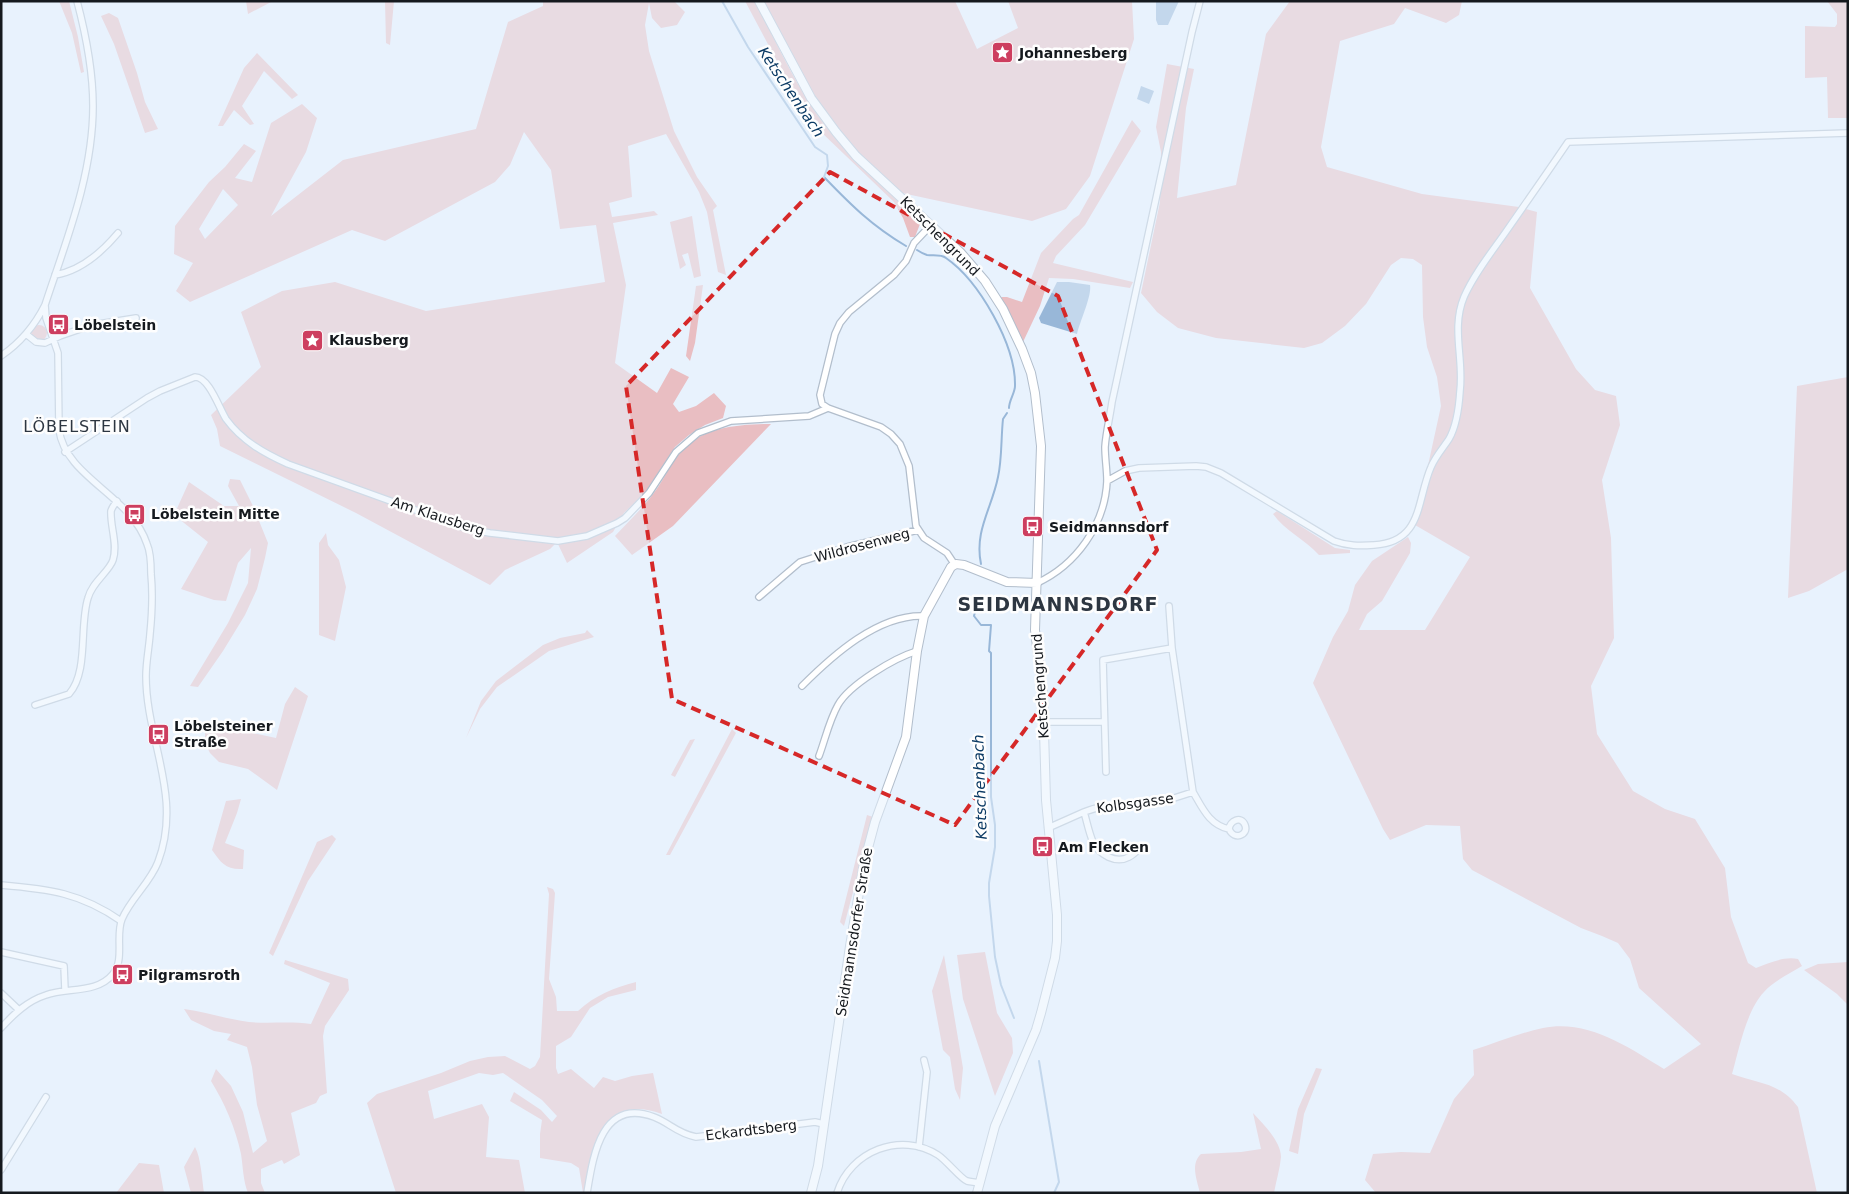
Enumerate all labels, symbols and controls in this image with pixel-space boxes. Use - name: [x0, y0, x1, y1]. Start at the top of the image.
- place icon: Johannesberg: [991, 41, 1015, 65]
- water label: Ketschenbach: [754, 43, 828, 141]
- place label: Johannesberg: [1018, 45, 1127, 61]
- street label: Ketschengrund: [897, 193, 983, 279]
- bus stop icon: Löbelstein: [46, 313, 70, 337]
- place label: Löbelstein: [74, 317, 156, 333]
- place icon: Klausberg: [301, 328, 325, 352]
- place label: Klausberg: [329, 332, 409, 348]
- district label: LÖBELSTEIN: [23, 417, 131, 436]
- street label: Am Klausberg: [389, 493, 487, 539]
- bus stop icon: Löbelstein Mitte: [123, 502, 147, 526]
- place label: Löbelstein Mitte: [151, 506, 280, 522]
- bus stop icon: Seidmannsdorf: [1021, 515, 1045, 539]
- place label: Seidmannsdorf: [1049, 519, 1169, 535]
- street label: Wildrosenweg: [813, 525, 911, 565]
- district label: SEIDMANNSDORF: [957, 593, 1159, 615]
- street label: Ketschengrund: [1028, 633, 1052, 739]
- place label: Löbelsteiner Straße: [174, 718, 273, 750]
- bus stop icon: Löbelsteiner Straße: [146, 722, 170, 746]
- water label: Ketschenbach: [969, 734, 991, 840]
- street label: Kolbsgasse: [1095, 790, 1175, 816]
- bus stop icon: Am Flecken: [1030, 835, 1054, 859]
- place label: Am Flecken: [1058, 839, 1149, 855]
- street label: Seidmannsdorfer Straße: [833, 846, 875, 1018]
- bus stop icon: Pilgramsroth: [110, 963, 134, 987]
- place label: Pilgramsroth: [138, 967, 240, 983]
- street label: Eckardtsberg: [704, 1116, 798, 1144]

